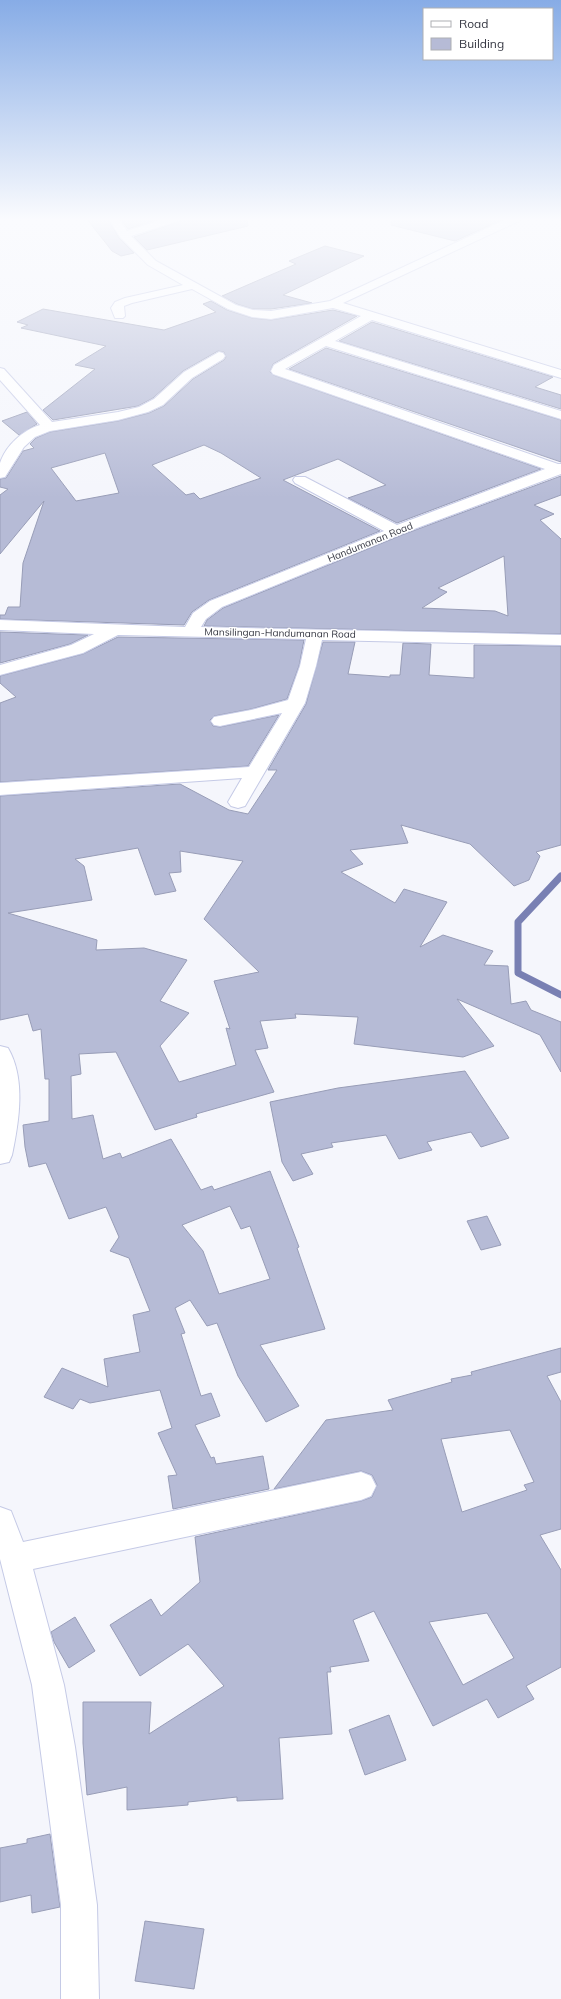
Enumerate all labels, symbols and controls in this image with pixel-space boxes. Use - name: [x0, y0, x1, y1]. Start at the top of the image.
- legend: [423, 8, 553, 60]
- text: Road: [459, 16, 488, 31]
- text: Building: [459, 36, 504, 51]
- street label: Handumanan Road: [325, 519, 415, 565]
- street label: Mansilingan-Handumanan Road: [204, 625, 356, 641]

